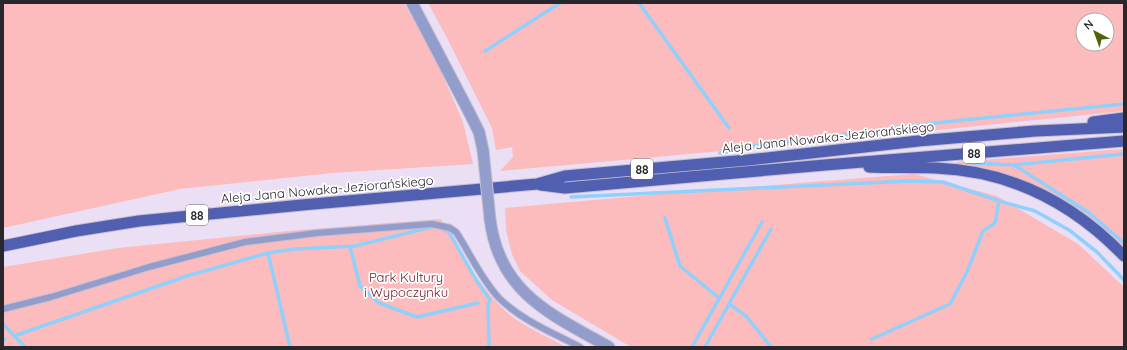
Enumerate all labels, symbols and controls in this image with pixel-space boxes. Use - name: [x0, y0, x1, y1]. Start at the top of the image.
- north arrow: [1075, 12, 1115, 52]
- text: N: [1081, 17, 1096, 32]
- street label: Aleja Jana Nowaka-Jeziorańskiego: [721, 118, 935, 156]
- road number: 88: [963, 143, 985, 163]
- road number: 88: [631, 159, 653, 179]
- street label: Aleja Jana Nowaka-Jeziorańskiego: [220, 172, 434, 206]
- road number: 88: [186, 205, 208, 225]
- park label: Park Kultury i Wypoczynku: [364, 269, 448, 300]

